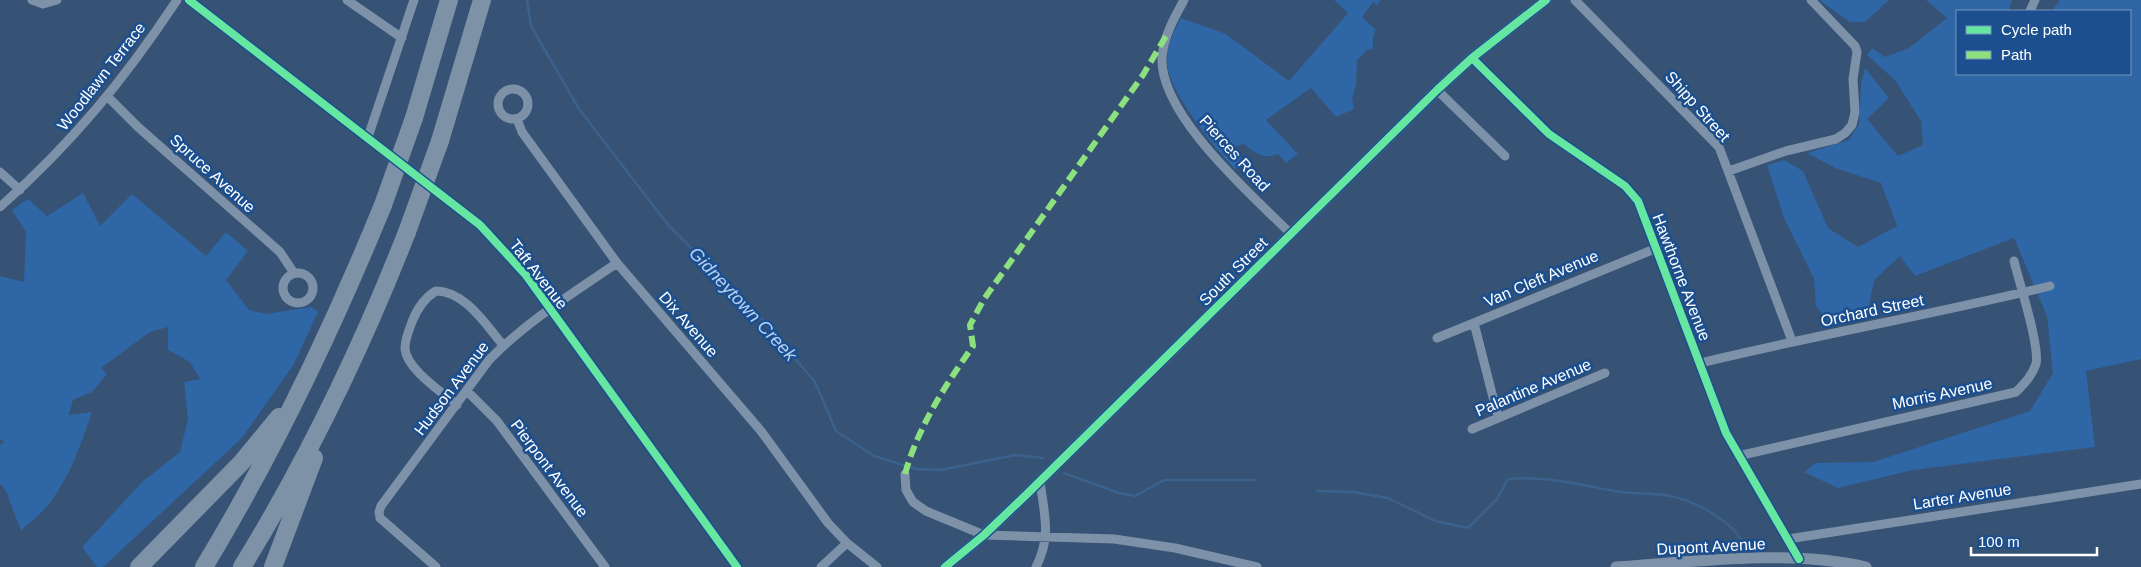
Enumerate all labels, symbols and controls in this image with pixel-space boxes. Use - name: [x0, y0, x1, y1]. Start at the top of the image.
- legend: [1956, 10, 2131, 75]
- street label: Woodlawn Terrace: [54, 19, 149, 134]
- text: Cycle path: [2001, 21, 2072, 38]
- text: Path: [2001, 46, 2032, 63]
- street label: Shipp Street: [1662, 68, 1734, 145]
- street label: Pierces Road: [1196, 112, 1273, 195]
- street label: Spruce Avenue: [167, 131, 259, 216]
- street label: Hawthorne Avenue: [1649, 211, 1714, 343]
- street label: South Street: [1196, 234, 1271, 309]
- street label: Taft Avenue: [506, 236, 571, 312]
- water label: Gidneytown Creek: [685, 243, 801, 366]
- street label: Van Cleft Avenue: [1482, 247, 1601, 310]
- street label: Dix Avenue: [656, 288, 722, 360]
- street label: Orchard Street: [1819, 291, 1926, 330]
- street label: Hudson Avenue: [411, 338, 492, 438]
- street label: Palantine Avenue: [1473, 355, 1594, 420]
- street label: Morris Avenue: [1890, 375, 1994, 412]
- street label: Pierpont Avenue: [508, 416, 592, 520]
- street label: Larter Avenue: [1912, 480, 2013, 513]
- scale bar: [1971, 524, 2097, 556]
- text: 100 m: [1978, 533, 2020, 550]
- street label: Dupont Avenue: [1656, 535, 1766, 558]

